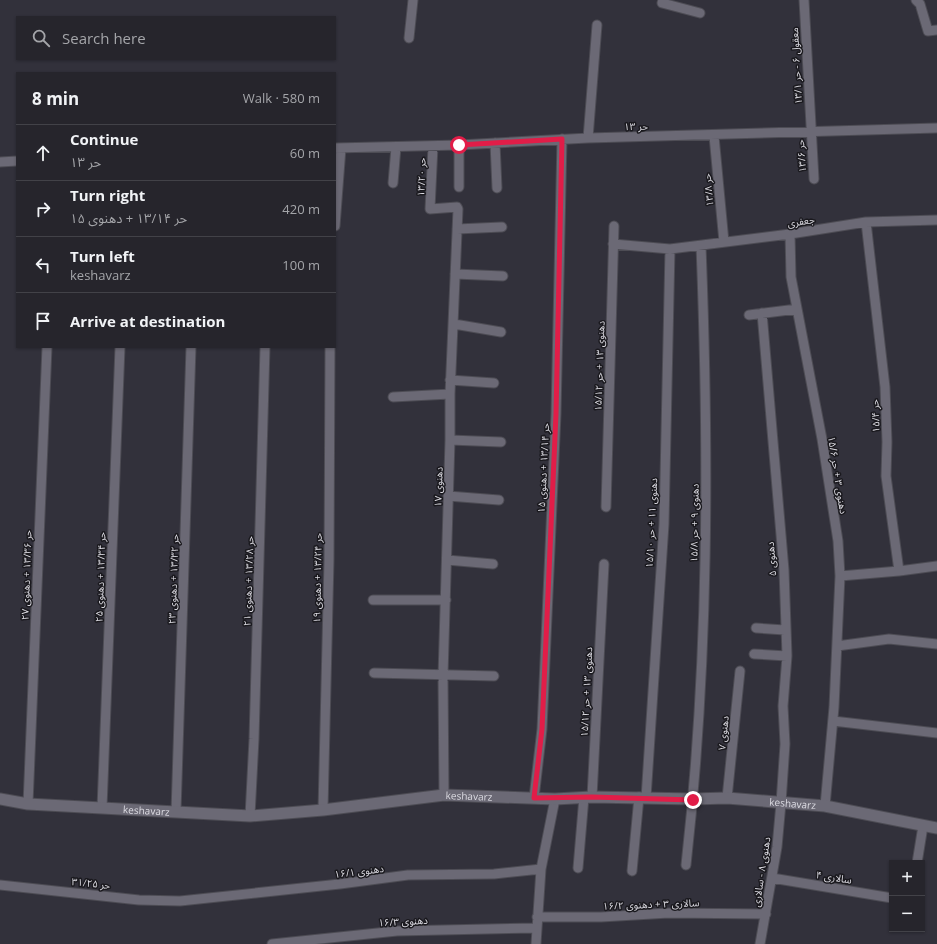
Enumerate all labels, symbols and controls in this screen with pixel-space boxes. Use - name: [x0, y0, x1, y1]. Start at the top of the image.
- search box: [16, 16, 336, 60]
- icon: search: [30, 27, 52, 49]
- street label: معقول ۶ - حر ۱۳/۱: [787, 27, 805, 105]
- text: Search here: [62, 28, 146, 48]
- text: 8 min: [32, 87, 79, 110]
- text: Walk · 580 m: [243, 89, 320, 107]
- street label: حر ۱۳: [624, 119, 648, 133]
- text: Continue: [70, 129, 138, 149]
- route start: [450, 136, 468, 154]
- street label: حر ۱۳/۶: [793, 139, 809, 173]
- icon: ahead: [32, 142, 54, 164]
- text: 60 m: [290, 144, 320, 162]
- text: حر ۱۳: [70, 153, 101, 171]
- street label: حر ۱۳/۲۰: [413, 157, 429, 197]
- street label: حر ۱۳/۸: [700, 173, 716, 207]
- text: Turn right: [70, 185, 145, 205]
- icon: right: [32, 198, 54, 220]
- text: 420 m: [282, 200, 320, 218]
- text: حر ۱۳/۱۴ + دهنوی ۱۵: [70, 209, 187, 227]
- street label: جعفری: [786, 212, 816, 230]
- text: Turn left: [70, 246, 135, 266]
- icon: left: [32, 254, 54, 276]
- text: 100 m: [282, 256, 320, 274]
- text: keshavarz: [70, 266, 131, 284]
- icon: arrive: [32, 310, 54, 332]
- text: Arrive at destination: [70, 311, 225, 331]
- street label: دهنوی ۱۳ + حر ۱۵/۱۲: [590, 320, 608, 411]
- street label: حر ۱۵/۴: [867, 399, 883, 433]
- street label: حر ۱۳/۱۴ + دهنوی ۱۵: [534, 422, 552, 513]
- street label: دهنوی ۳ + حر ۱۵/۶: [825, 435, 851, 515]
- street label: دهنوی ۱۷: [430, 466, 446, 507]
- street label: دهنوی ۱۱ + حر ۱۵/۱۰: [642, 477, 660, 568]
- street label: دهنوی ۹ + حر ۱۵/۸: [686, 483, 702, 563]
- street label: حر ۱۳/۳۶ + دهنوی ۲۷: [17, 530, 35, 620]
- street label: حر ۱۳/۳۴ + دهنوی ۲۵: [91, 532, 109, 622]
- street label: حر ۱۳/۲۴ + دهنوی ۱۹: [309, 533, 325, 623]
- street label: حر ۱۳/۳۲ + دهنوی ۲۳: [164, 534, 182, 624]
- street label: حر ۱۳/۲۸ + دهنوی ۲۱: [239, 536, 257, 626]
- street label: دهنوی ۵: [763, 541, 779, 577]
- street label: دهنوی ۱۳ + حر ۱۵/۱۲: [577, 646, 595, 737]
- street label: دهنوی ۷: [714, 715, 732, 751]
- street label: keshavarz: [445, 788, 493, 804]
- route end: [684, 791, 702, 809]
- street label: keshavarz: [769, 794, 817, 812]
- street label: keshavarz: [123, 802, 170, 819]
- street label: دهنوی ۸ - سالاری: [749, 836, 773, 908]
- map controls: [889, 860, 925, 932]
- button: +: [889, 860, 925, 896]
- street label: دهنوی ۱۶/۱: [333, 861, 385, 881]
- street label: سالاری ۴: [815, 867, 853, 887]
- street label: حر ۳۱/۲۵: [71, 874, 111, 892]
- street label: سالاری ۳ + دهنوی ۱۶/۲: [602, 895, 700, 913]
- button: −: [889, 896, 925, 932]
- street label: دهنوی ۱۶/۳: [378, 913, 428, 929]

